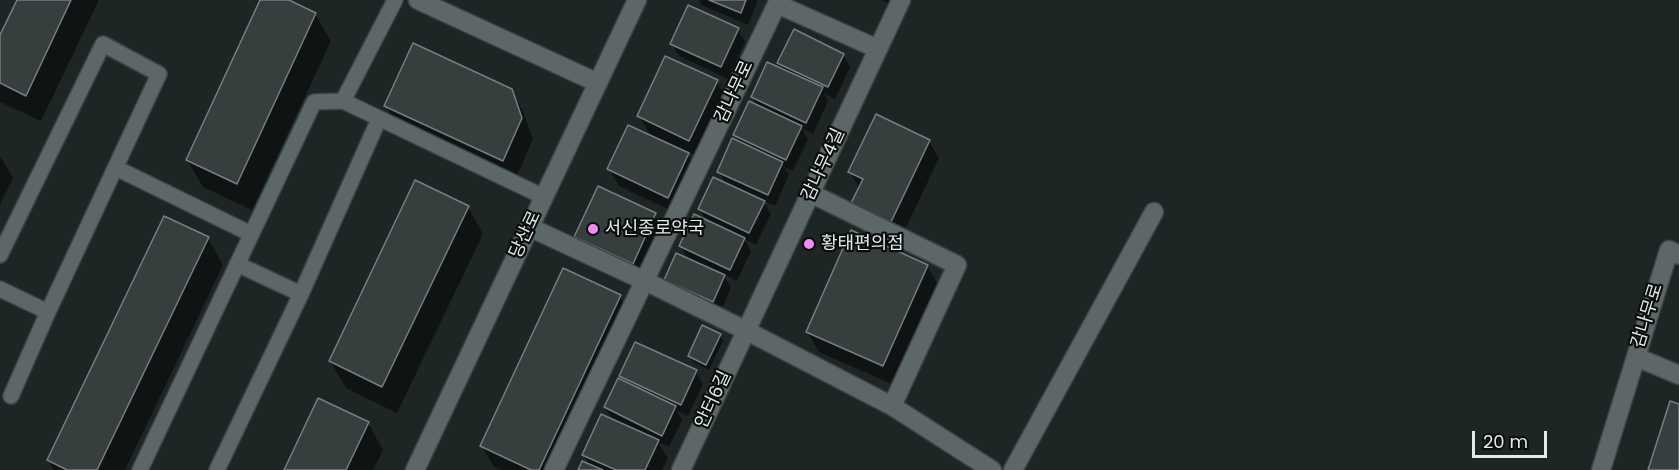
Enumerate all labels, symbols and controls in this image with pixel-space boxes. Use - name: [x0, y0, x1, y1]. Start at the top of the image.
- street label: 감나무로: [711, 57, 759, 127]
- street label: 감나무4길: [798, 125, 850, 205]
- street label: 당산로: [506, 208, 546, 262]
- place label: 서신종로약국: [605, 218, 704, 240]
- marker: 서신종로약국: [586, 222, 600, 236]
- place label: 황태편의점: [821, 233, 904, 255]
- marker: 황태편의점: [802, 237, 816, 251]
- street label: 감나무로: [1628, 281, 1668, 351]
- street label: 안터6길: [691, 368, 737, 432]
- scale bar: [1475, 419, 1550, 457]
- text: 20 m: [1483, 429, 1528, 454]

